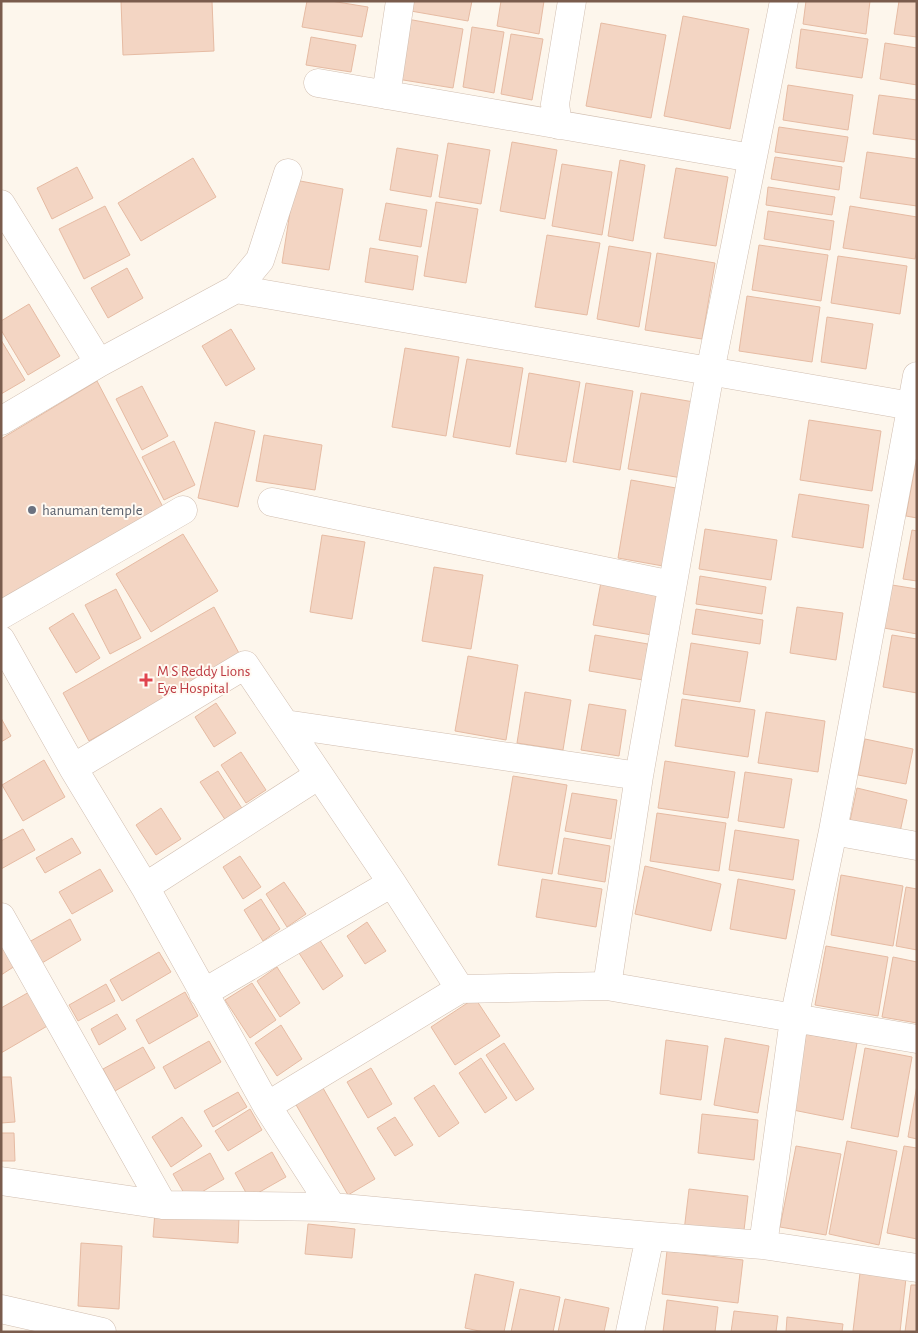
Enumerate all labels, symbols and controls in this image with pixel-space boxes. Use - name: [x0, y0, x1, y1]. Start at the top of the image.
- place label: hanuman temple: [42, 503, 143, 518]
- marker: hanuman temple: [26, 504, 38, 516]
- place label: M S Reddy Lions Eye Hospital: [157, 664, 250, 696]
- marker: M S Reddy Lions Eye Hospital: [139, 673, 153, 687]

